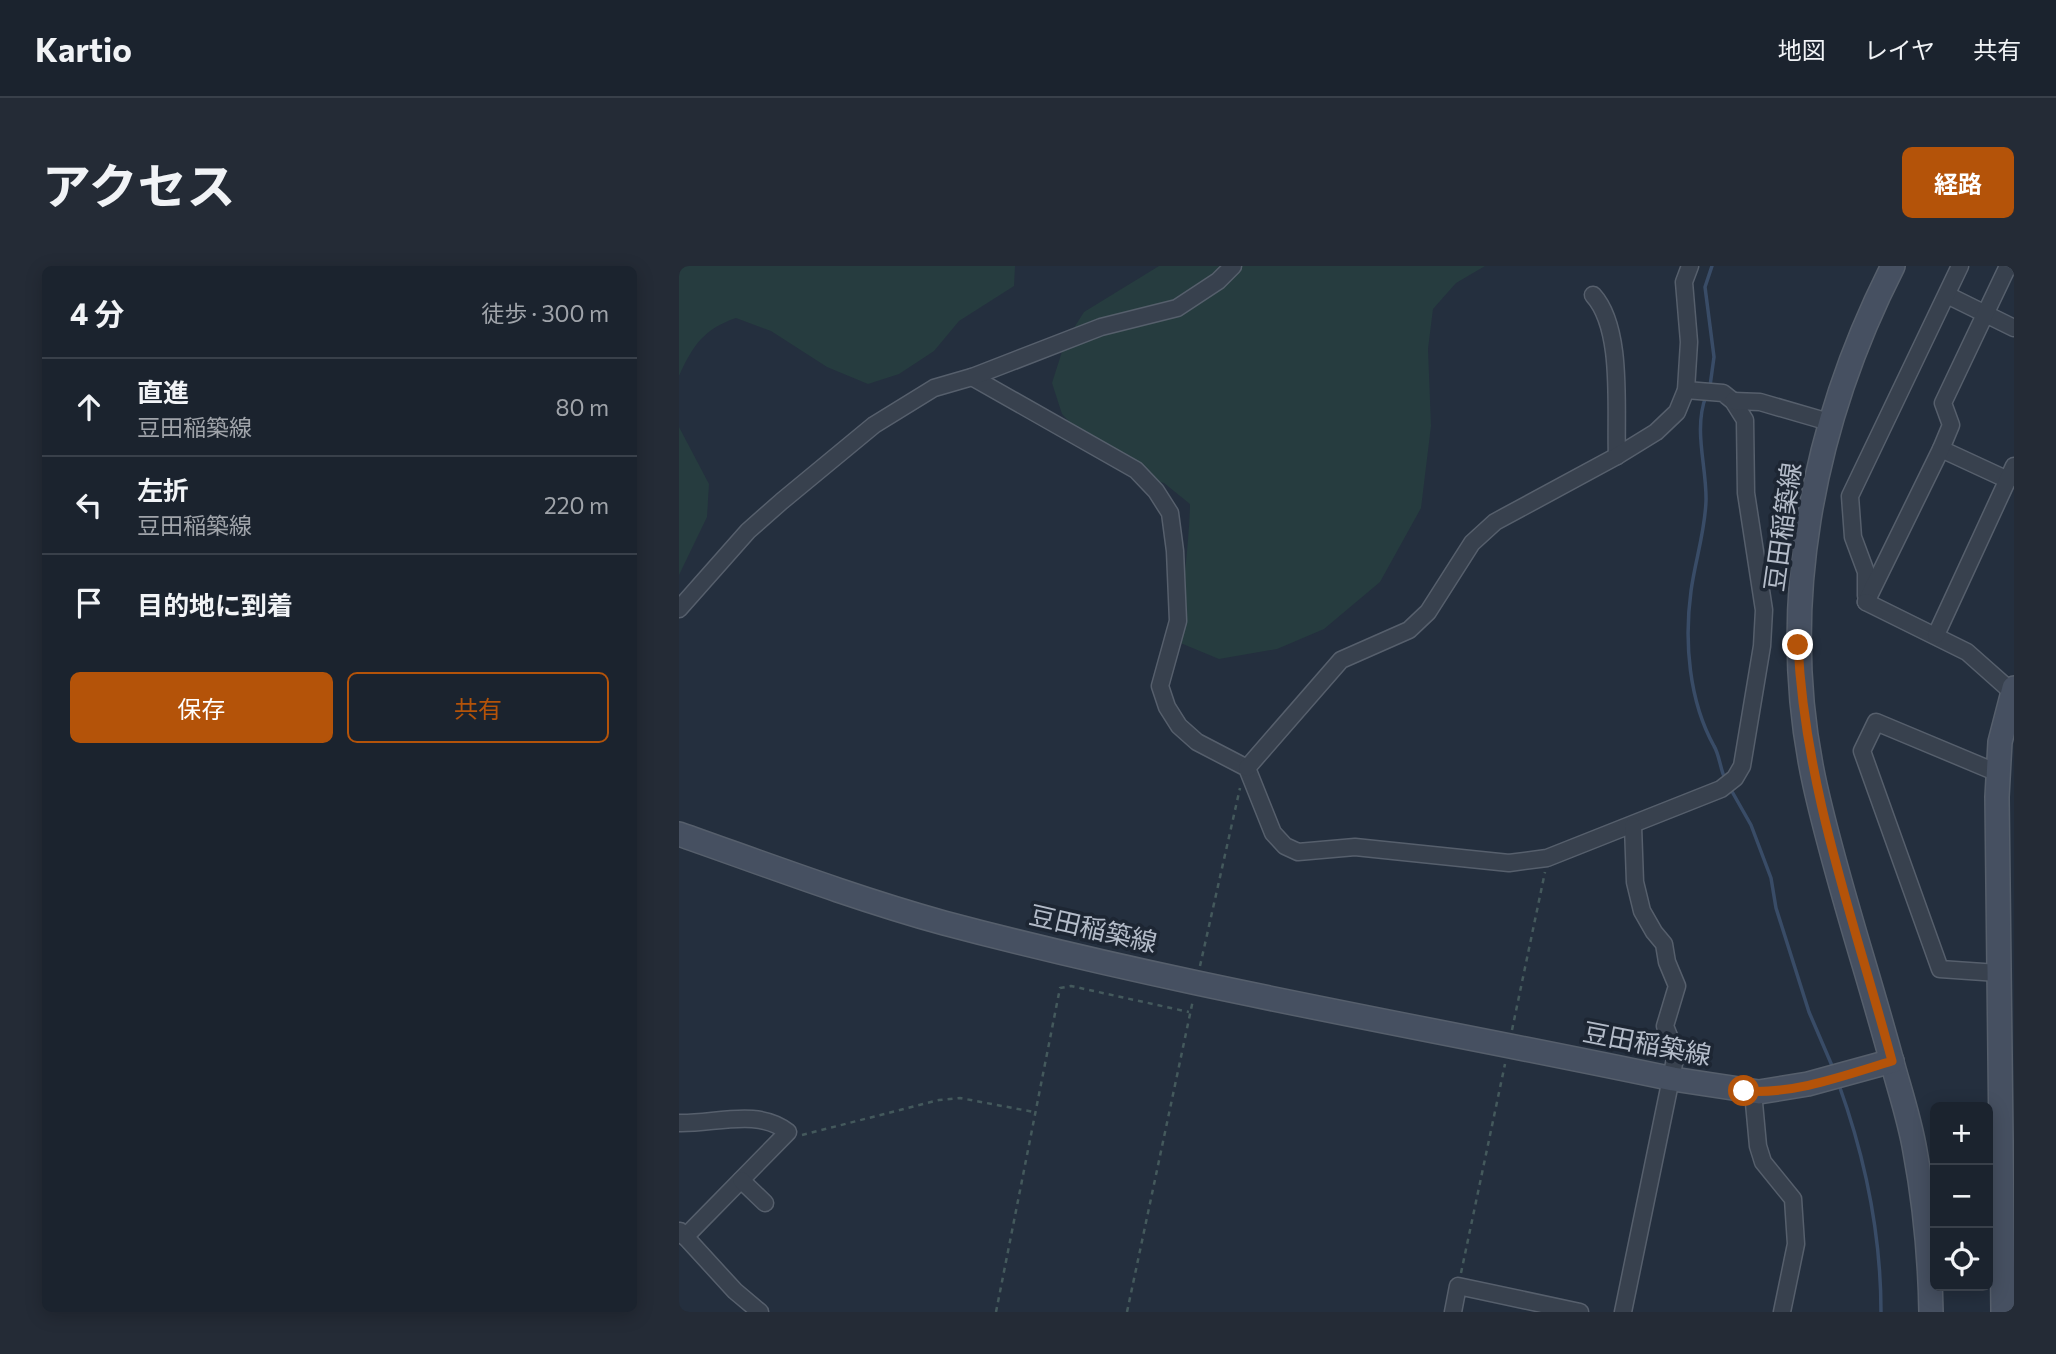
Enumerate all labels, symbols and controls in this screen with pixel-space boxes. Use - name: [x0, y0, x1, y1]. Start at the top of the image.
- text: Kartio: [35, 28, 132, 69]
- text: 地図: [1778, 35, 1826, 64]
- text: レイヤ: [1864, 35, 1935, 64]
- text: 共有: [1973, 35, 2021, 64]
- button: 経路: [1902, 147, 2014, 218]
- text: アクセス: [42, 154, 236, 214]
- text: 4 分: [70, 294, 124, 331]
- text: 徒歩 · 300 m: [481, 299, 609, 327]
- text: 直進: [137, 376, 189, 407]
- icon: ahead: [70, 388, 108, 426]
- text: 80 m: [556, 393, 609, 421]
- text: 豆田稲築線: [137, 413, 252, 441]
- street label: 豆田稲築線: [1757, 460, 1806, 593]
- text: 左折: [137, 474, 189, 505]
- icon: left: [70, 486, 108, 524]
- text: 220 m: [544, 491, 609, 519]
- text: 豆田稲築線: [137, 511, 252, 539]
- icon: arrive: [70, 584, 108, 622]
- text: 目的地に到着: [137, 589, 293, 620]
- route end: [1782, 629, 1813, 660]
- button: 保存: [70, 672, 333, 743]
- button: 共有: [347, 672, 609, 743]
- street label: 豆田稲築線: [1027, 898, 1160, 957]
- street label: 豆田稲築線: [1581, 1015, 1714, 1070]
- route start: [1728, 1075, 1759, 1106]
- map controls: [1930, 1102, 1993, 1291]
- button: +: [1930, 1102, 1993, 1165]
- button: −: [1930, 1165, 1993, 1228]
- button: locate: [1930, 1228, 1993, 1291]

